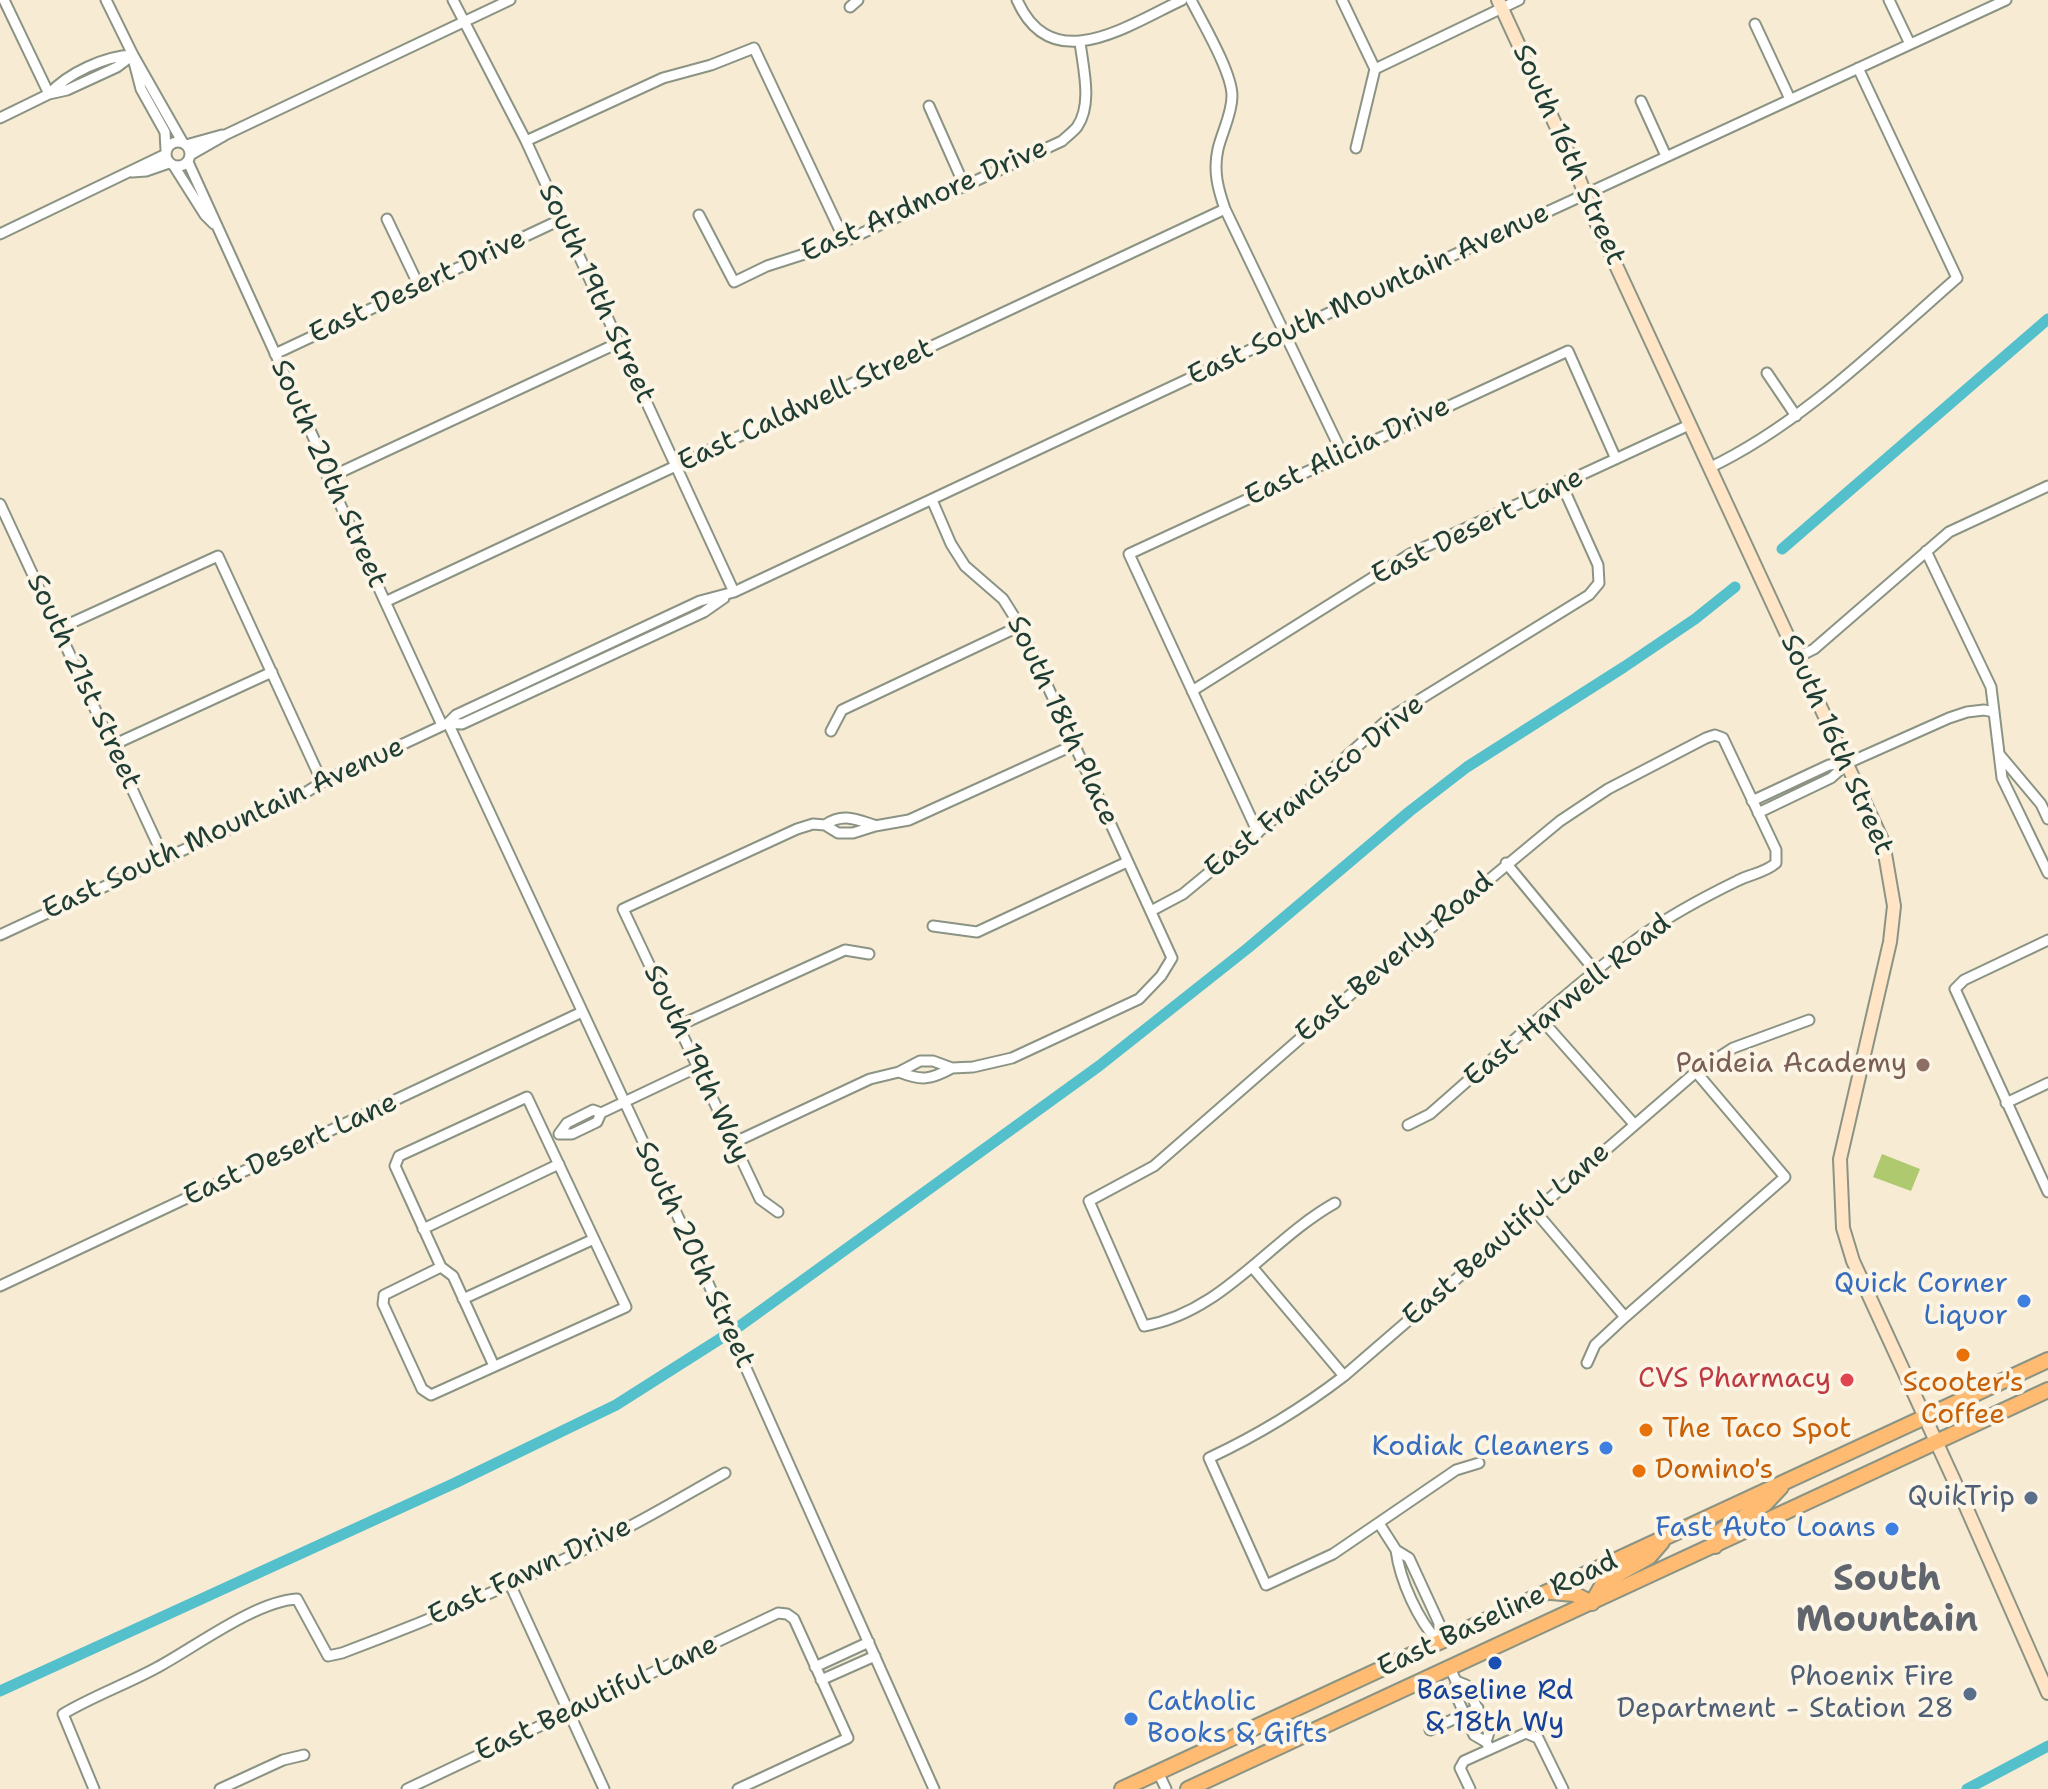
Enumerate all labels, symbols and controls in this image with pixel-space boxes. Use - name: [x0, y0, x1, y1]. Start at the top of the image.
- street label: South 16th Street: [1504, 39, 1632, 271]
- street label: East Ardmore Drive: [797, 132, 1053, 270]
- street label: South 19th Street: [530, 179, 662, 409]
- street label: East South Mountain Avenue: [1183, 196, 1555, 394]
- street label: East Desert Drive: [305, 222, 531, 352]
- street label: East Caldwell Street: [673, 332, 939, 480]
- street label: South 20th Street: [263, 355, 393, 593]
- street label: East Alicia Drive: [1240, 390, 1456, 514]
- street label: East Desert Lane: [1367, 461, 1589, 593]
- street label: South 21st Street: [18, 569, 148, 795]
- street label: South 18th Place: [999, 611, 1125, 831]
- street label: South 16th Street: [1772, 629, 1900, 861]
- street label: East Francisco Drive: [1199, 688, 1431, 886]
- street label: East South Mountain Avenue: [38, 730, 410, 928]
- street label: East Beverly Road: [1290, 866, 1500, 1050]
- street label: East Harwell Road: [1458, 907, 1678, 1095]
- street label: South 19th Way: [635, 960, 757, 1168]
- place label: Paideia Academy: [1676, 1048, 1907, 1082]
- marker: Paideia Academy: [1914, 1056, 1932, 1074]
- street label: East Desert Lane: [179, 1086, 403, 1214]
- street label: South 20th Street: [627, 1136, 761, 1374]
- street label: East Beautiful Lane: [1397, 1136, 1617, 1334]
- place label: Quick Corner Liquor: [1834, 1268, 2008, 1334]
- marker: Quick Corner Liquor: [2015, 1292, 2033, 1310]
- marker: Scooter's Coffee: [1954, 1346, 1972, 1364]
- place label: CVS Pharmacy: [1638, 1363, 1831, 1397]
- place label: Scooter's Coffee: [1903, 1367, 2023, 1433]
- marker: CVS Pharmacy: [1838, 1371, 1856, 1389]
- place label: The Taco Spot: [1662, 1413, 1852, 1447]
- marker: The Taco Spot: [1637, 1421, 1655, 1439]
- place label: Kodiak Cleaners: [1372, 1431, 1590, 1465]
- marker: Kodiak Cleaners: [1597, 1439, 1615, 1457]
- place label: Domino's: [1655, 1454, 1773, 1488]
- marker: Domino's: [1630, 1462, 1648, 1480]
- place label: QuikTrip: [1907, 1481, 2015, 1515]
- marker: QuikTrip: [2022, 1489, 2040, 1507]
- street label: East Fawn Drive: [423, 1510, 637, 1634]
- place label: Fast Auto Loans: [1655, 1512, 1876, 1546]
- marker: Fast Auto Loans: [1883, 1520, 1901, 1538]
- street label: East Baseline Road: [1373, 1545, 1623, 1685]
- district label: South Mountain: [1796, 1559, 1978, 1644]
- street label: East Beautiful Lane: [471, 1628, 723, 1770]
- marker: Baseline Rd & 18th Wy: [1486, 1654, 1504, 1672]
- place label: Phoenix Fire Department - Station 28: [1617, 1661, 1954, 1727]
- place label: Baseline Rd & 18th Wy: [1416, 1675, 1574, 1741]
- marker: Phoenix Fire Department - Station 28: [1961, 1685, 1979, 1703]
- place label: Catholic Books & Gifts: [1147, 1686, 1328, 1752]
- marker: Catholic Books & Gifts: [1122, 1710, 1140, 1728]

